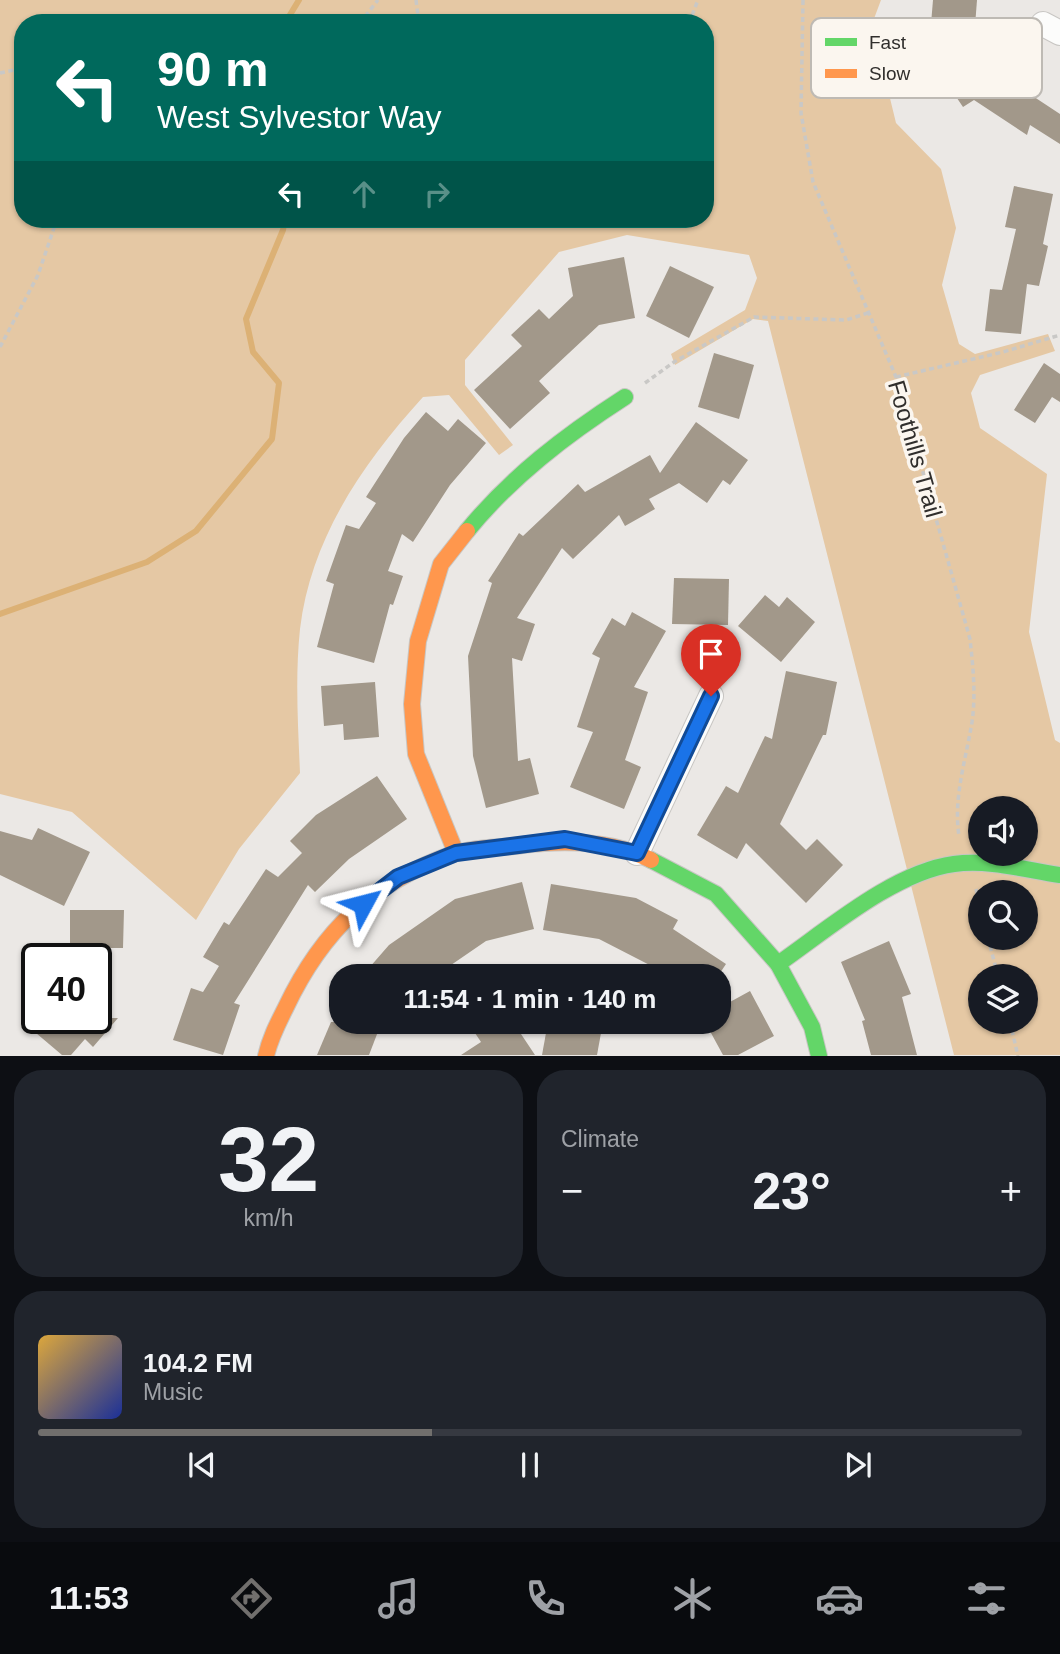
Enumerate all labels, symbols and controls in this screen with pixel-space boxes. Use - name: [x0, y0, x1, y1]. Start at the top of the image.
- legend: [811, 18, 1042, 98]
- text: Fast: [869, 32, 907, 53]
- icon: left: [42, 42, 133, 133]
- text: 90 m: [157, 42, 269, 96]
- text: Slow: [869, 63, 910, 84]
- text: West Sylvestor Way: [157, 99, 442, 135]
- icon: left: [272, 175, 310, 213]
- icon: ahead: [345, 175, 383, 213]
- icon: right: [418, 175, 456, 213]
- street label: Foothills Trail: [883, 377, 948, 521]
- pin: [681, 624, 741, 696]
- icon: arrive: [692, 635, 730, 673]
- map controls: [968, 796, 1038, 1034]
- button: sound: [968, 796, 1038, 866]
- position arrow: [326, 867, 400, 941]
- button: search: [968, 880, 1038, 950]
- speed limit sign: 40: [21, 943, 112, 1034]
- button: layers: [968, 964, 1038, 1034]
- text: 11:54 · 1 min · 140 m: [404, 984, 656, 1014]
- text: 32: [218, 1109, 319, 1210]
- text: Climate: [561, 1126, 639, 1152]
- text: 23°: [752, 1162, 831, 1220]
- text: −: [561, 1170, 583, 1212]
- text: +: [1000, 1170, 1022, 1212]
- text: km/h: [244, 1205, 293, 1231]
- text: 104.2 FM: [143, 1348, 253, 1378]
- text: Music: [143, 1379, 203, 1405]
- icon: previous: [183, 1446, 221, 1484]
- icon: pause: [511, 1446, 549, 1484]
- icon: next: [839, 1446, 877, 1484]
- icon: directions: [227, 1574, 276, 1623]
- icon: music: [374, 1574, 423, 1623]
- icon: phone: [521, 1574, 570, 1623]
- icon: climate: [668, 1574, 717, 1623]
- icon: car: [815, 1574, 864, 1623]
- icon: filters: [962, 1574, 1011, 1623]
- text: 11:53: [49, 1580, 129, 1616]

